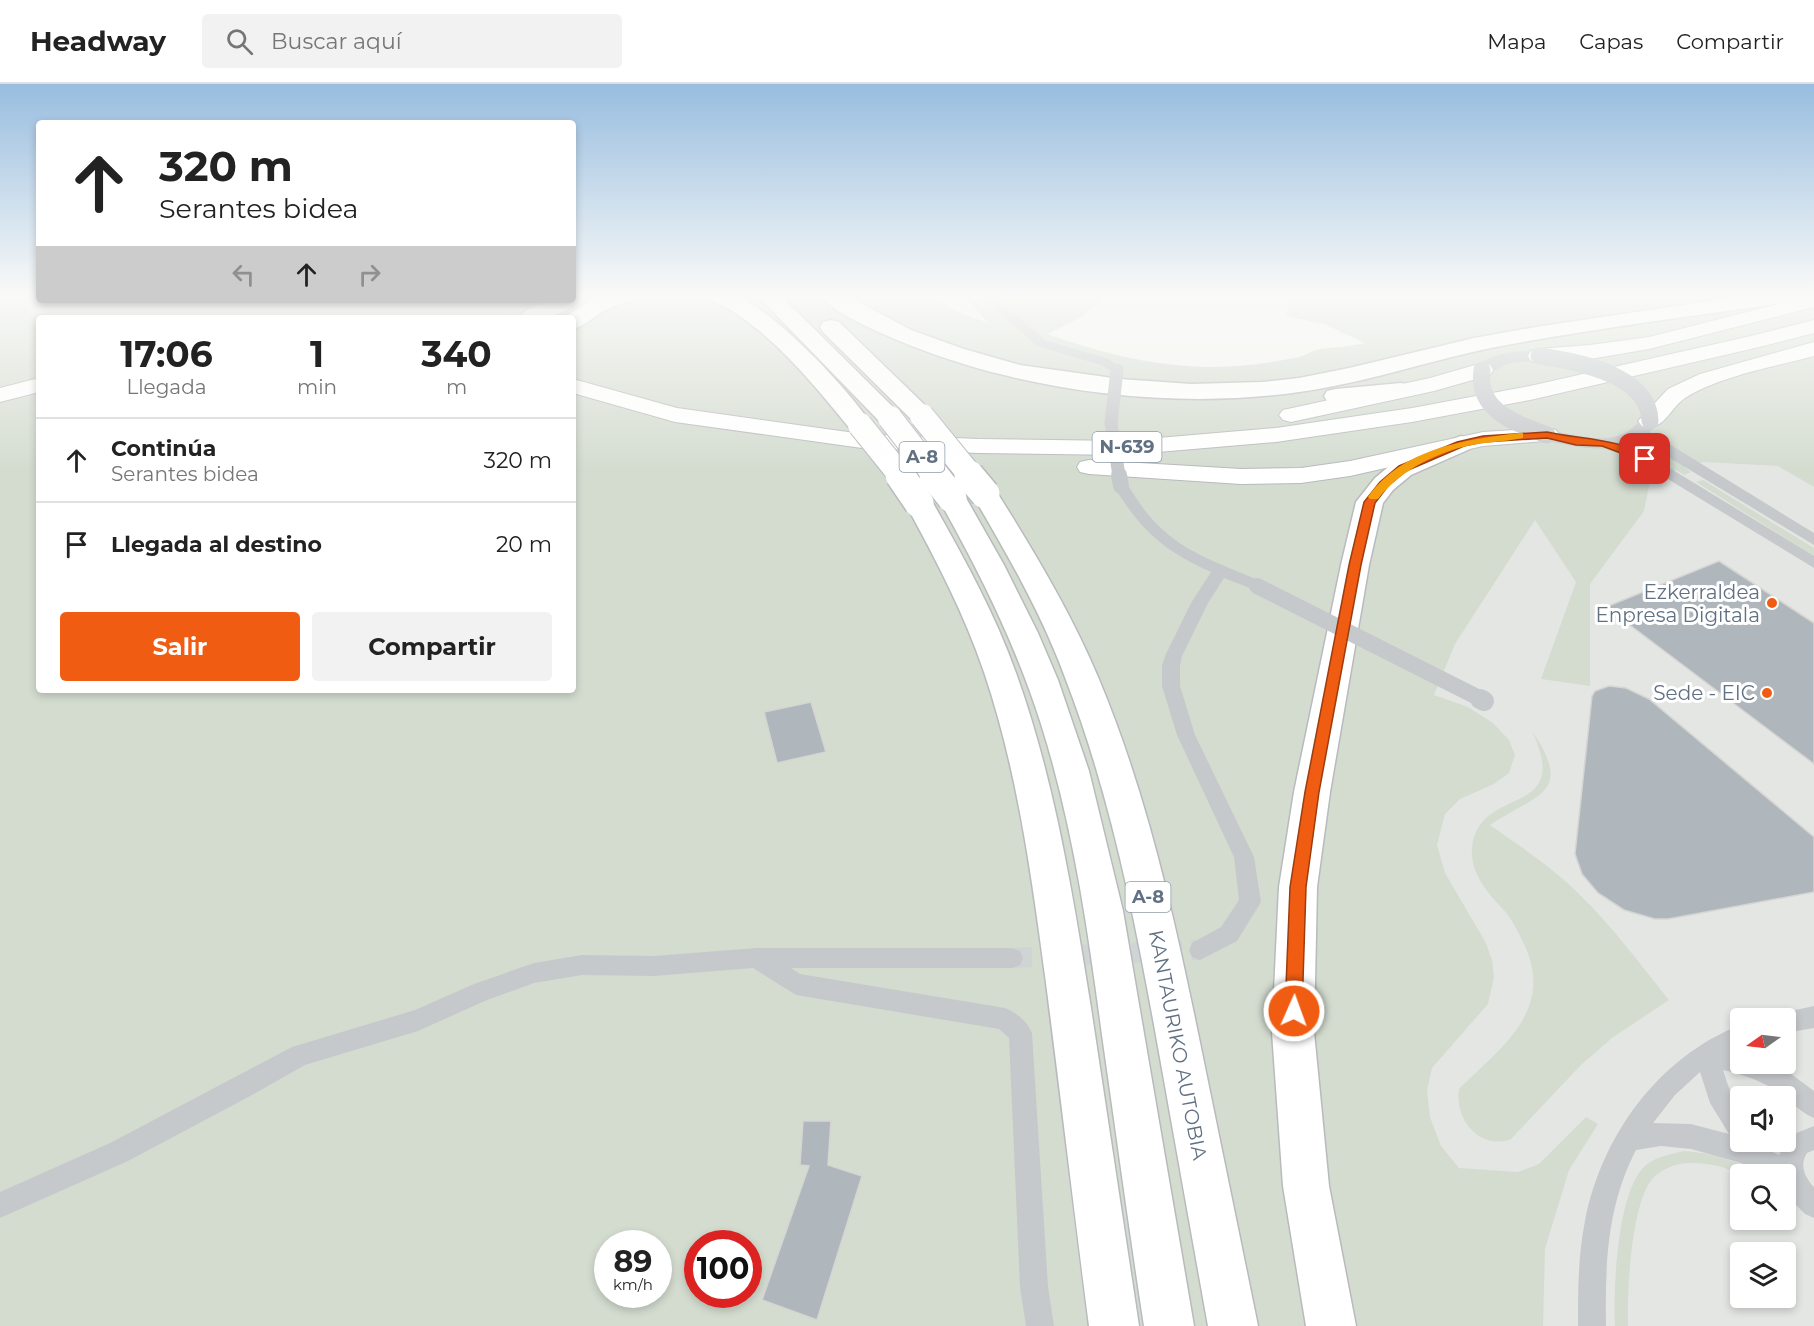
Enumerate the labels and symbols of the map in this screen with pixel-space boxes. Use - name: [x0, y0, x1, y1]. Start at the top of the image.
- road number: N-639: [1092, 432, 1162, 462]
- pin: [1619, 433, 1670, 484]
- road number: A-8: [900, 442, 944, 472]
- place label: Ezkerraldea Enpresa Digitala: [1595, 580, 1760, 627]
- marker: Ezkerraldea Enpresa Digitala: [1765, 596, 1779, 610]
- place label: Sede - EIC: [1653, 681, 1755, 705]
- marker: Sede - EIC: [1760, 686, 1774, 700]
- road number: A-8: [1126, 882, 1170, 912]
- street label: KANTAURIKO AUTOBIA: [1144, 928, 1212, 1163]
- position arrow: [1262, 979, 1326, 1043]
- north arrow: [1730, 1008, 1796, 1074]
- speed limit sign: 100: [684, 1230, 762, 1308]

